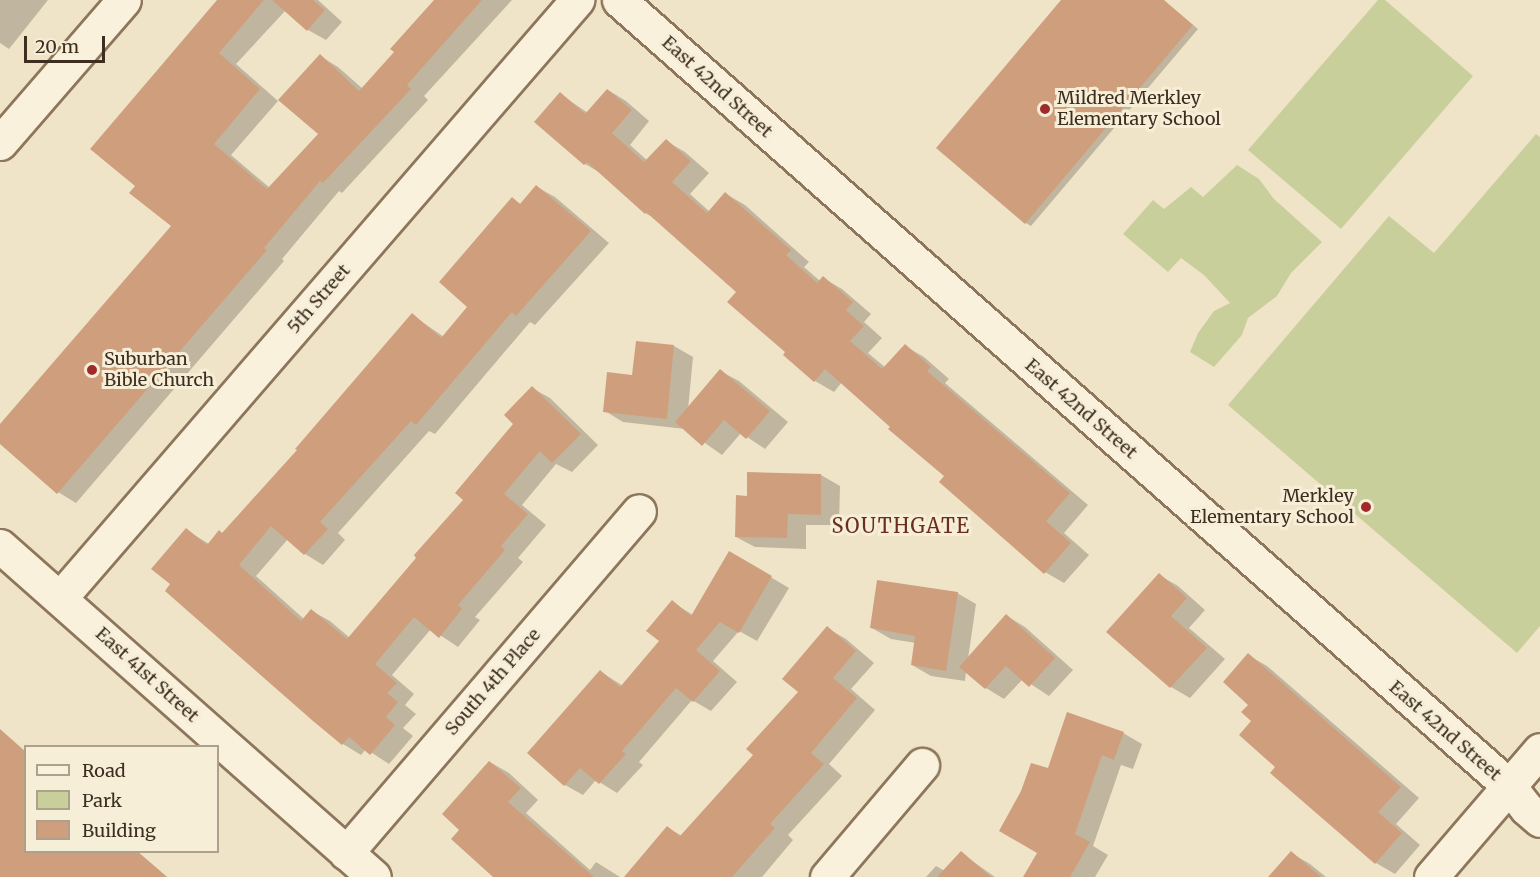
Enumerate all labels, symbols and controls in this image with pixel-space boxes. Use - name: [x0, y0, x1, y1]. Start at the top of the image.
- scale bar: [27, 24, 108, 62]
- street label: East 42nd Street: [657, 32, 777, 142]
- text: 20 m: [35, 35, 79, 58]
- place label: Mildred Merkley Elementary School: [1057, 88, 1221, 130]
- marker: Mildred Merkley Elementary School: [1038, 102, 1052, 116]
- street label: 5th Street: [283, 260, 355, 338]
- place label: Suburban Bible Church: [104, 349, 214, 392]
- street label: East 42nd Street: [1021, 355, 1141, 463]
- marker: Suburban Bible Church: [85, 363, 99, 377]
- place label: Merkley Elementary School: [1190, 486, 1354, 528]
- marker: Merkley Elementary School: [1359, 500, 1373, 514]
- district label: SOUTHGATE: [831, 513, 971, 537]
- street label: East 41st Street: [91, 623, 203, 727]
- street label: South 4th Place: [441, 624, 545, 740]
- street label: East 42nd Street: [1385, 677, 1505, 785]
- legend: [24, 745, 219, 853]
- text: Road: [82, 759, 126, 782]
- text: Park: [82, 789, 122, 812]
- text: Building: [82, 819, 156, 842]

